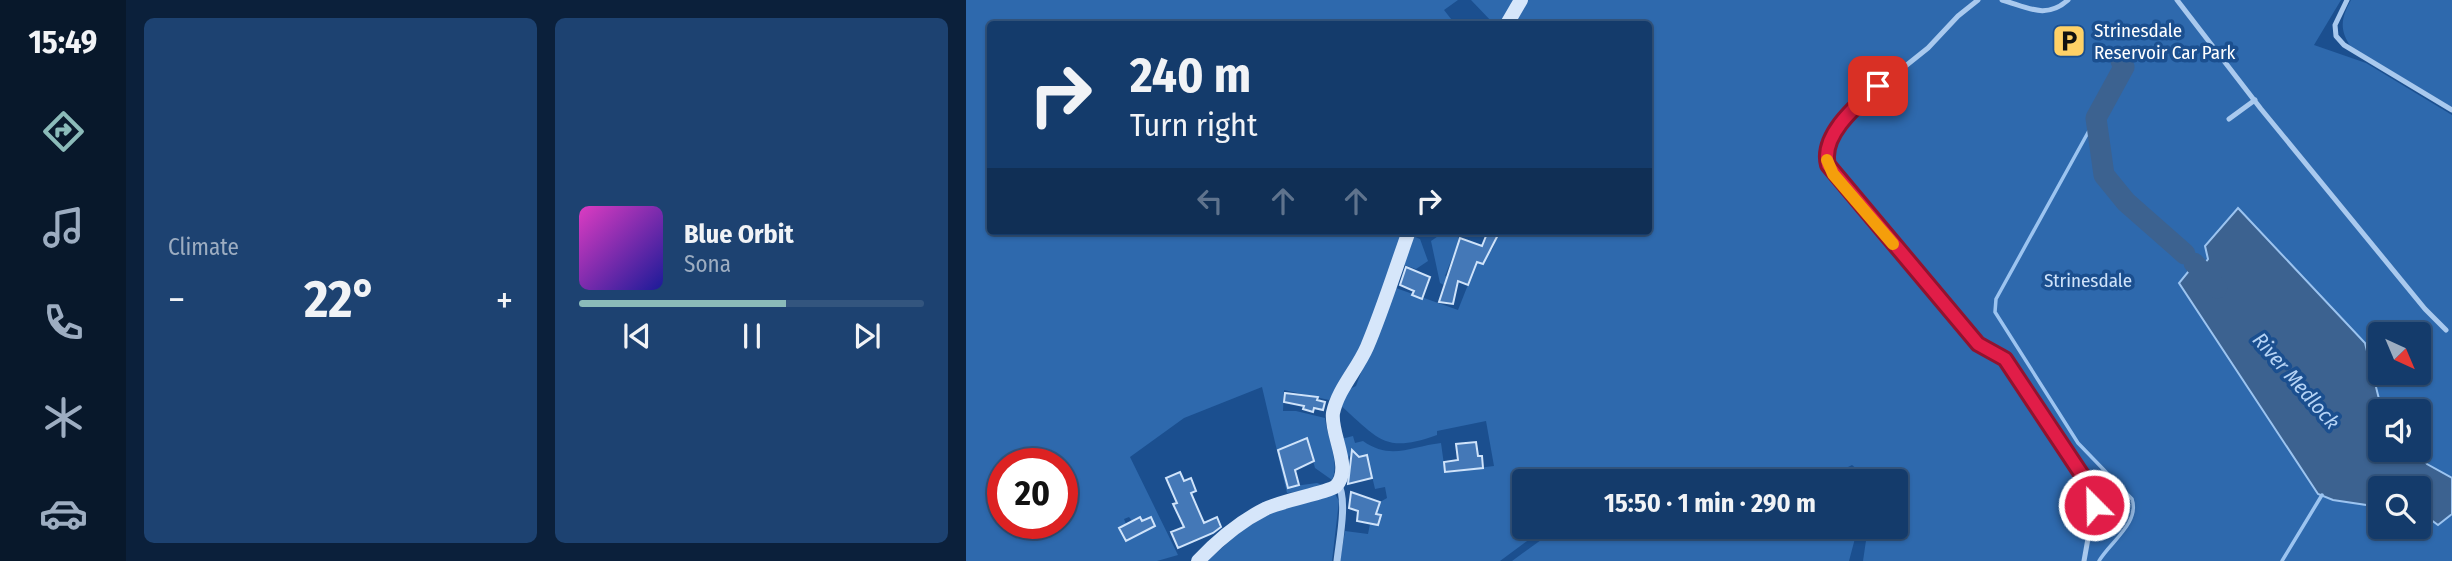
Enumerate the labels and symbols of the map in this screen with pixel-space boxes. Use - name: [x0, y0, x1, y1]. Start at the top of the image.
- place label: Strinesdale Reservoir Car Park: [2094, 19, 2236, 64]
- parking icon: Strinesdale Reservoir Car Park: [2050, 22, 2088, 60]
- pin: [1848, 56, 1908, 116]
- park label: Strinesdale: [2044, 269, 2132, 292]
- north arrow: [2368, 322, 2431, 385]
- water label: River Medlock: [2247, 327, 2345, 435]
- speed limit sign: 20: [987, 448, 1078, 539]
- position arrow: [2057, 468, 2131, 542]

